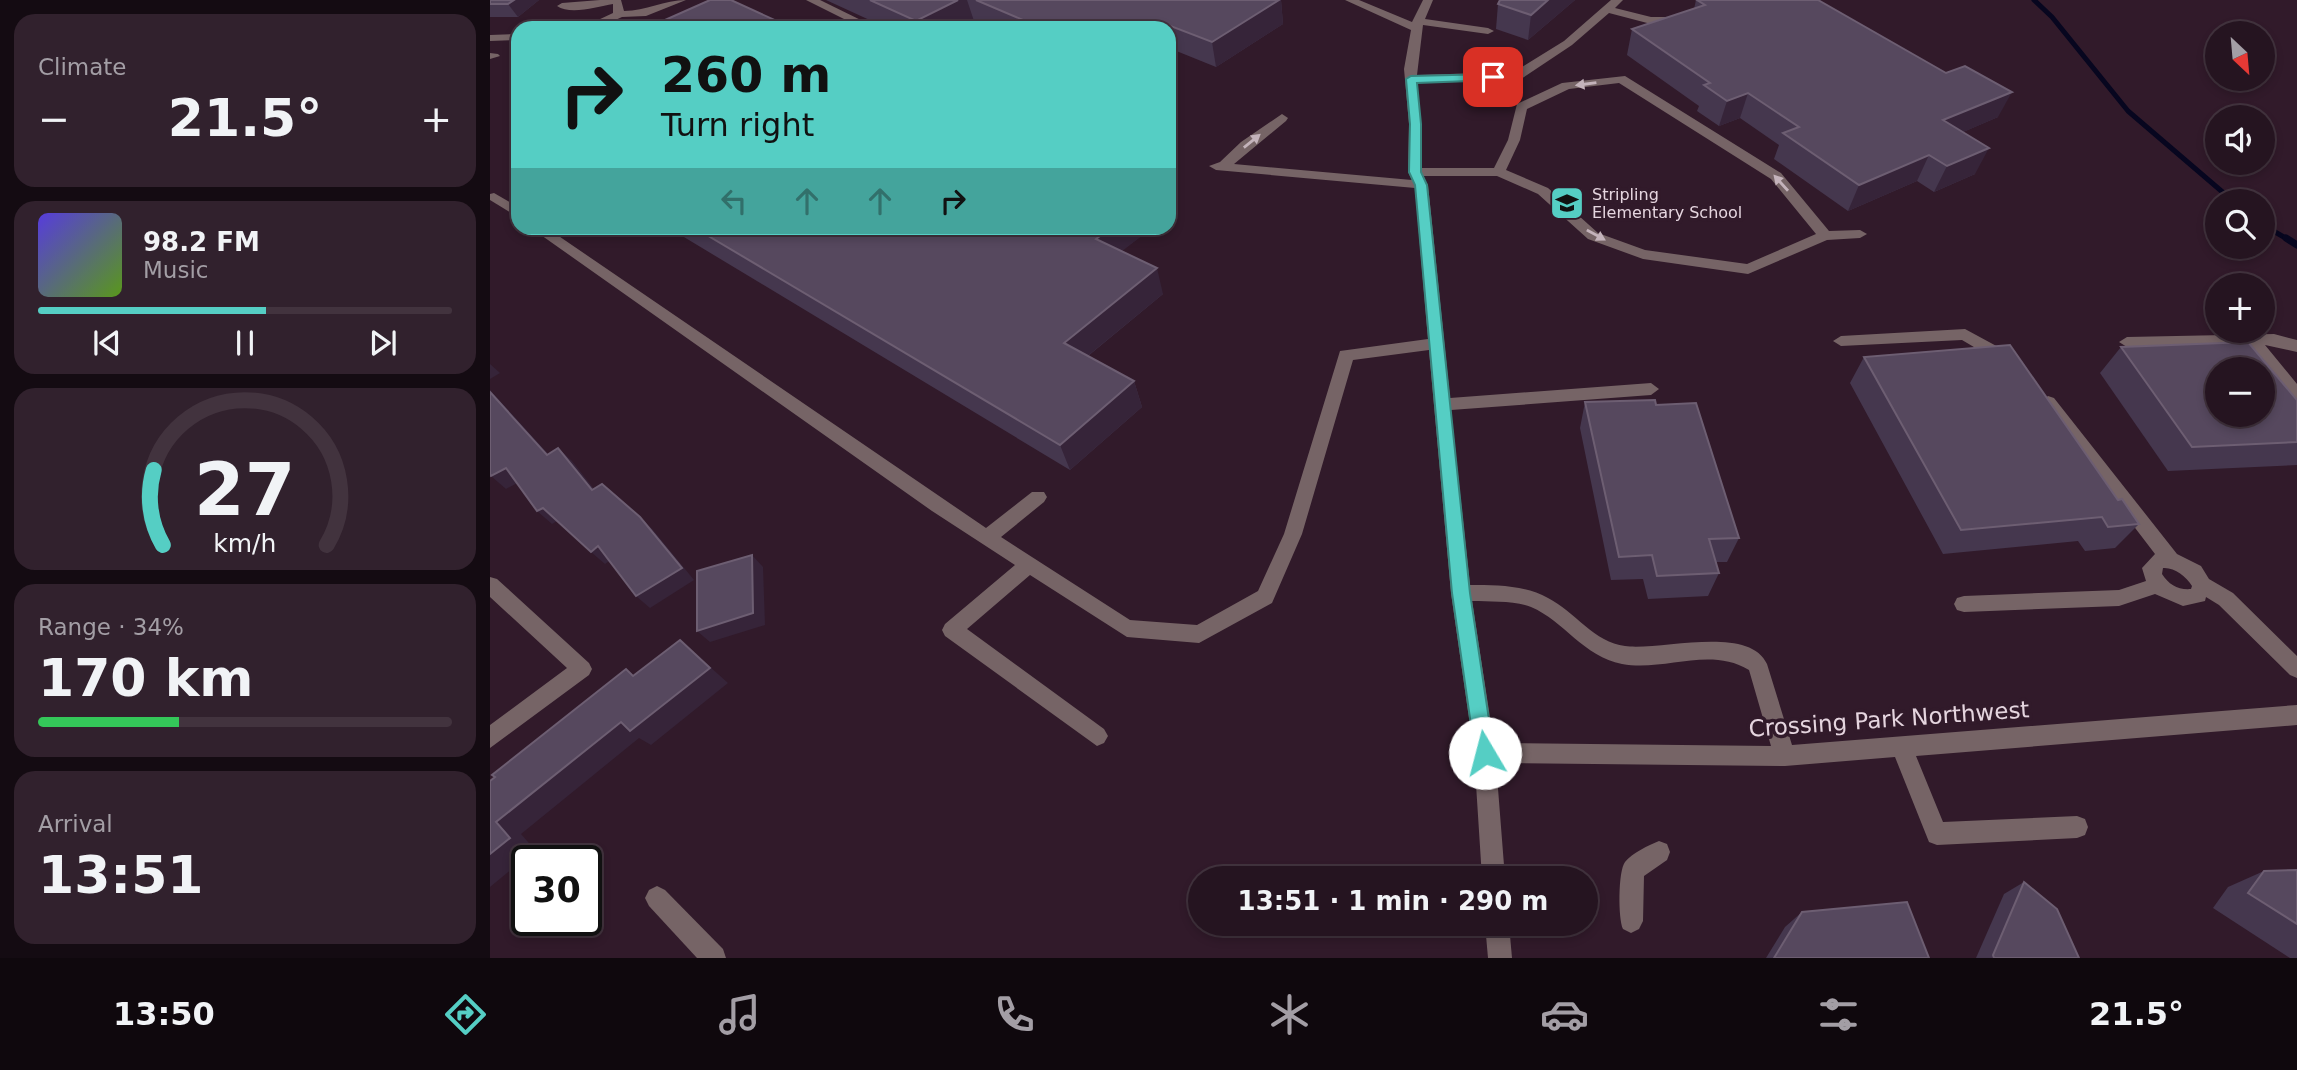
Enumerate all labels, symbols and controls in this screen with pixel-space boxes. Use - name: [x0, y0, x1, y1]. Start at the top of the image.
- north arrow: [2205, 21, 2275, 91]
- map controls: [2205, 21, 2275, 427]
- text: 260 m: [661, 47, 831, 104]
- pin: [1463, 47, 1523, 107]
- icon: right: [546, 49, 637, 140]
- text: Climate: [38, 54, 127, 80]
- icon: arrive: [1474, 58, 1512, 96]
- one-way arrow: [1575, 78, 1597, 89]
- text: 21.5°: [168, 88, 322, 148]
- text: −: [38, 97, 70, 141]
- text: +: [420, 97, 452, 141]
- button: sound: [2205, 105, 2275, 175]
- text: Turn right: [661, 106, 814, 144]
- one-way arrow: [1242, 133, 1260, 148]
- one-way arrow: [1774, 175, 1790, 192]
- icon: left: [715, 182, 753, 220]
- icon: ahead: [788, 182, 826, 220]
- icon: ahead: [861, 182, 899, 220]
- icon: right: [934, 182, 972, 220]
- school or university icon: Stripling Elementary School: [1548, 184, 1586, 222]
- place label: Stripling Elementary School: [1592, 185, 1742, 222]
- button: search: [2205, 189, 2275, 259]
- text: 98.2 FM: [143, 227, 260, 257]
- one-way arrow: [1586, 229, 1605, 241]
- text: Music: [143, 257, 208, 283]
- button: +: [2205, 273, 2275, 343]
- icon: previous: [88, 324, 126, 362]
- icon: pause: [226, 324, 264, 362]
- icon: next: [364, 324, 402, 362]
- button: −: [2205, 357, 2275, 427]
- text: 27: [194, 447, 296, 532]
- text: km/h: [213, 529, 277, 558]
- text: Range · 34%: [38, 614, 184, 640]
- text: 170 km: [38, 648, 253, 708]
- street label: Crossing Park Northwest: [1748, 696, 2030, 742]
- position arrow: [1448, 716, 1522, 790]
- text: Arrival: [38, 811, 113, 837]
- text: 13:51: [38, 845, 204, 905]
- speed limit sign: 30: [511, 845, 602, 936]
- text: 13:51 · 1 min · 290 m: [1238, 886, 1548, 916]
- icon: directions: [441, 990, 490, 1039]
- icon: music: [715, 990, 764, 1039]
- icon: phone: [990, 990, 1039, 1039]
- icon: climate: [1265, 990, 1314, 1039]
- icon: car: [1540, 990, 1589, 1039]
- icon: filters: [1814, 990, 1863, 1039]
- text: 13:50: [113, 995, 215, 1033]
- text: 21.5°: [2089, 995, 2184, 1033]

